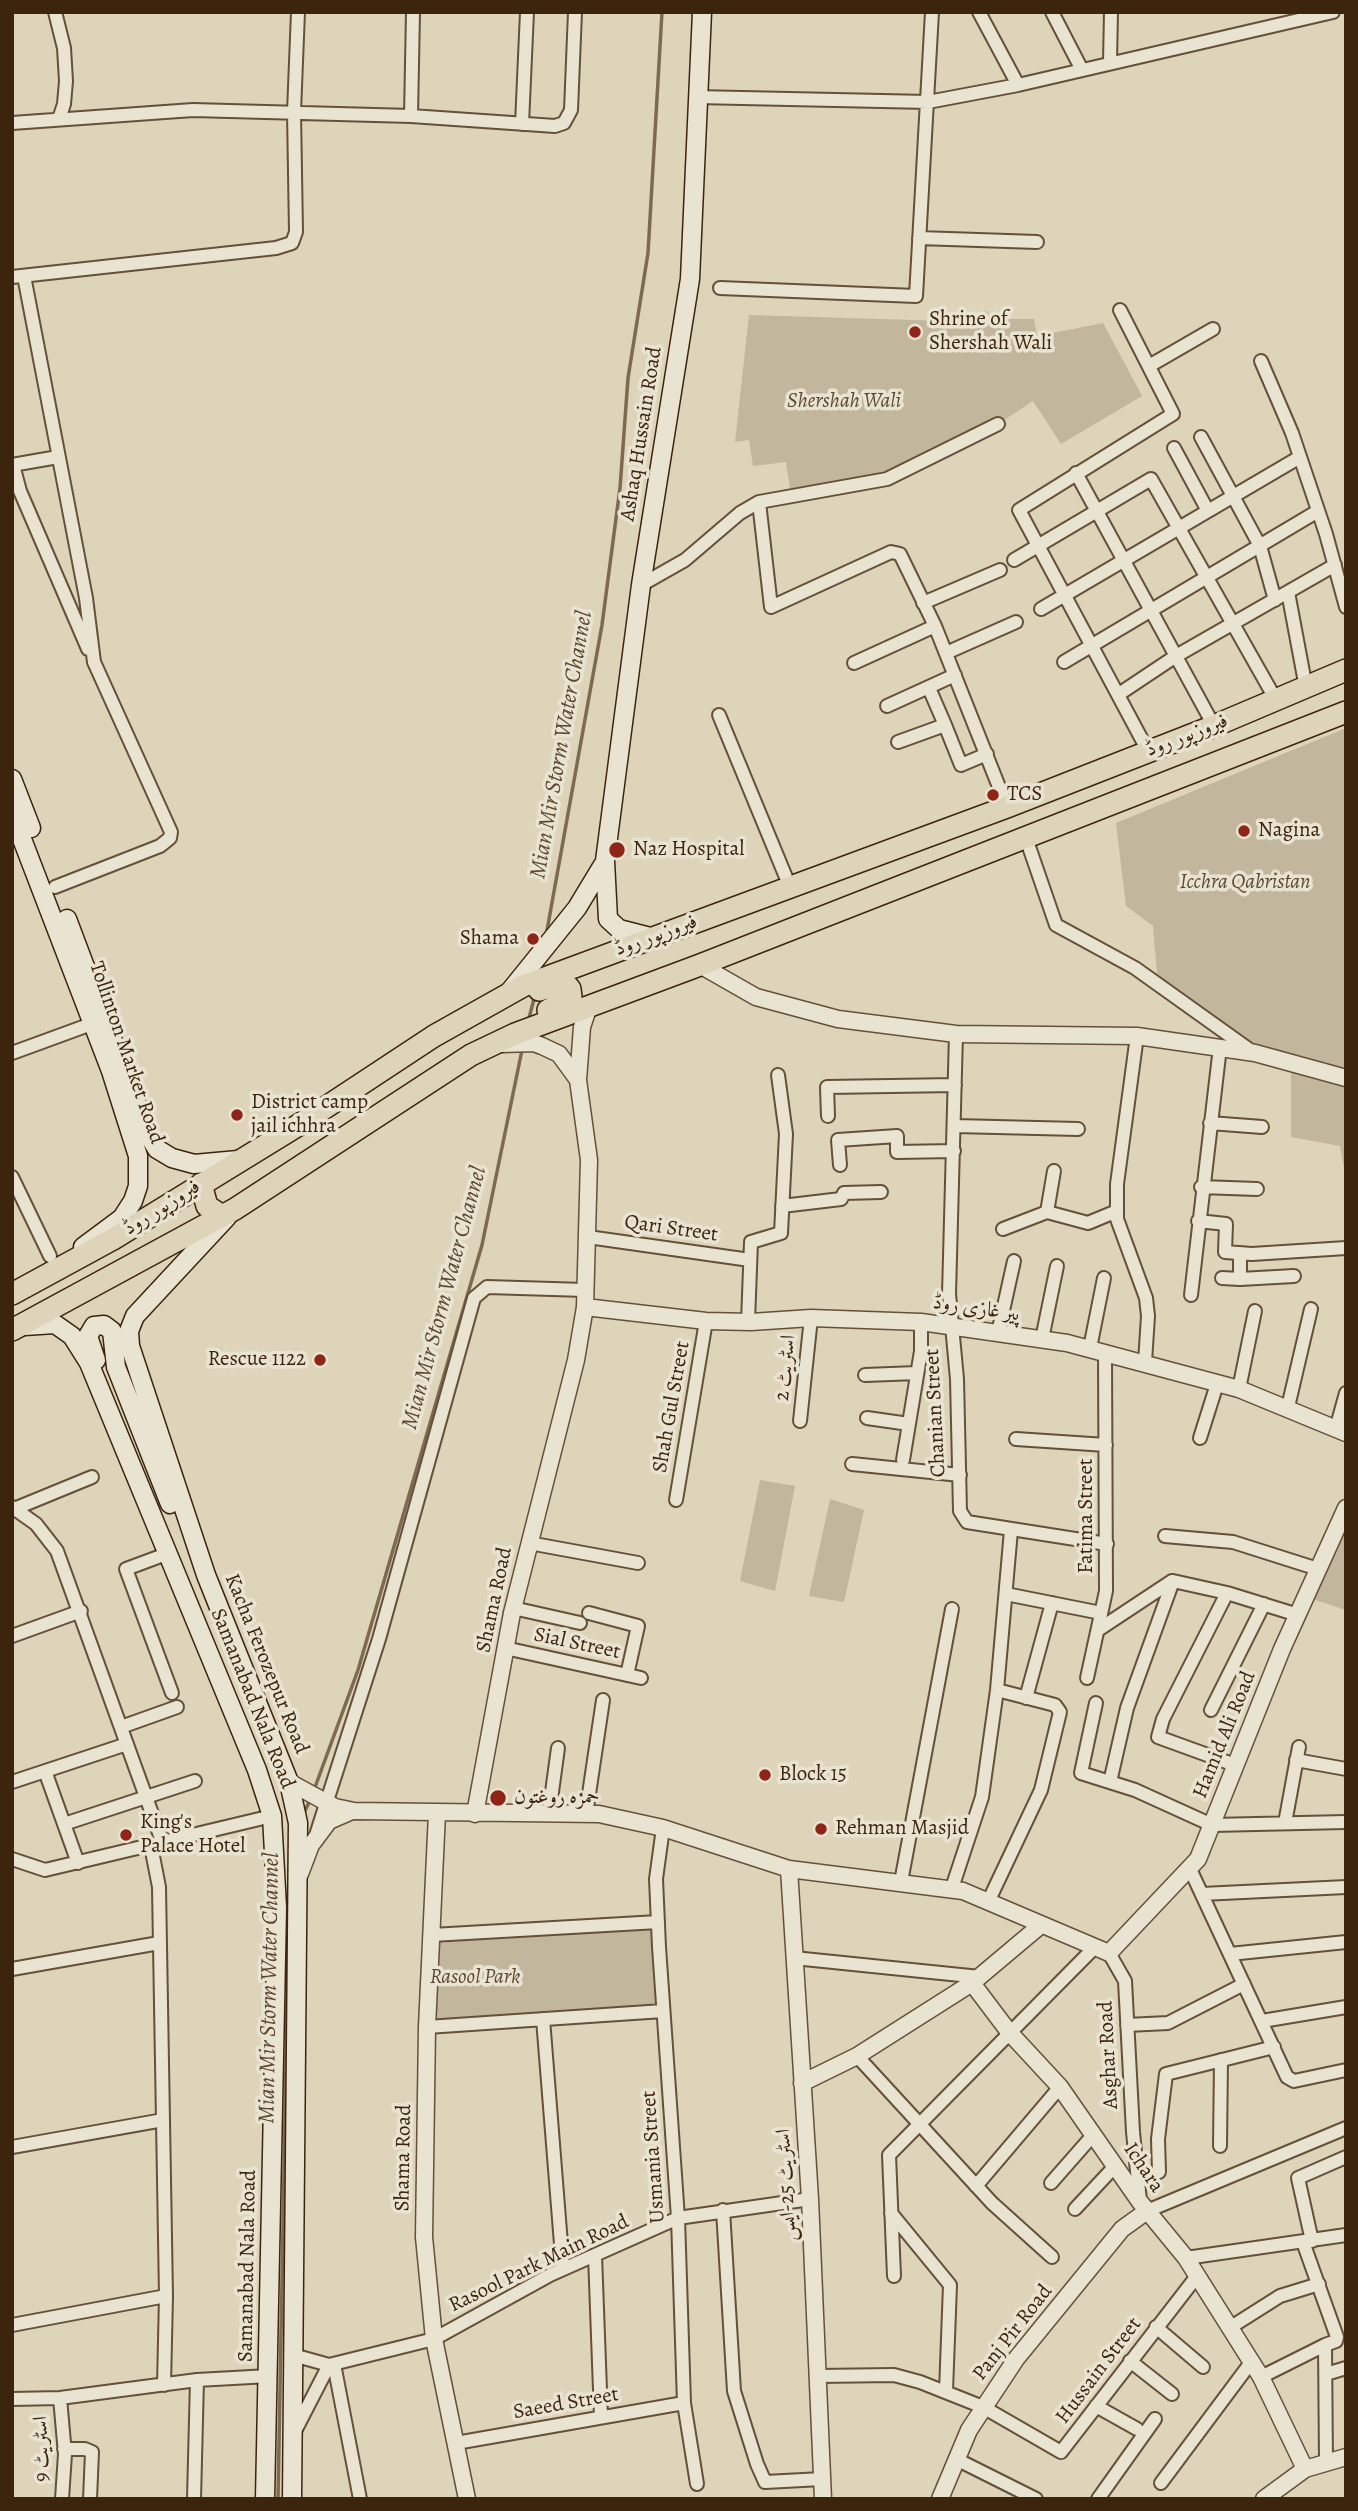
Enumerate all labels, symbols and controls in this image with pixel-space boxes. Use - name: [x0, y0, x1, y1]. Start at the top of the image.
- place label: Shrine of Shershah Wali: [929, 307, 1052, 357]
- marker: Shrine of Shershah Wali: [907, 324, 923, 340]
- street label: Ashaq Hussain Road: [616, 345, 668, 523]
- park label: Shershah Wali: [787, 389, 901, 415]
- water label: Mian Mir Storm Water Channel: [525, 609, 599, 881]
- street label: فیروزپور روڈ: [1142, 709, 1232, 763]
- place label: TCS: [1007, 782, 1042, 808]
- marker: TCS: [985, 787, 1001, 803]
- place label: Nagina: [1258, 818, 1320, 844]
- marker: Nagina: [1236, 823, 1252, 839]
- place label: Naz Hospital: [633, 837, 744, 863]
- marker: Naz Hospital: [607, 840, 627, 860]
- park label: Icchra Qabristan: [1180, 870, 1310, 896]
- street label: فیروزپور روڈ: [611, 909, 701, 963]
- place label: Shama: [460, 926, 519, 952]
- marker: Shama: [525, 931, 541, 947]
- street label: Tollinton Market Road: [83, 959, 169, 1147]
- place label: District camp jail ichhra: [251, 1090, 368, 1140]
- marker: District camp jail ichhra: [229, 1107, 245, 1123]
- water label: Mian Mir Storm Water Channel: [397, 1163, 493, 1433]
- street label: فیروزپور روڈ: [119, 1174, 205, 1242]
- street label: Qari Street: [623, 1210, 719, 1248]
- street label: پیر غازی روڈ: [931, 1290, 1021, 1328]
- street label: اسٹریٹ 2: [770, 1334, 802, 1402]
- street label: Shah Gul Street: [648, 1339, 696, 1475]
- place label: Rescue 1122: [208, 1347, 306, 1373]
- street label: Chanian Street: [920, 1348, 952, 1478]
- marker: Rescue 1122: [312, 1352, 328, 1368]
- street label: Fatima Street: [1074, 1458, 1100, 1574]
- street label: Shama Road: [472, 1545, 518, 1655]
- street label: Kacha Ferozepur Road: [218, 1570, 314, 1758]
- street label: Samanabad Nala Road: [204, 1605, 300, 1793]
- street label: Sial Street: [532, 1623, 622, 1665]
- street label: Hamid Ali Road: [1188, 1668, 1262, 1802]
- place label: Block 15: [779, 1762, 847, 1788]
- marker: Block 15: [757, 1767, 773, 1783]
- place label: حمزه روغتون: [514, 1785, 600, 1811]
- marker: حمزه روغتون: [488, 1788, 508, 1808]
- place label: King's Palace Hotel: [140, 1810, 245, 1860]
- place label: Rehman Masjid: [835, 1816, 969, 1842]
- marker: Rehman Masjid: [813, 1821, 829, 1837]
- marker: King's Palace Hotel: [118, 1827, 134, 1843]
- water label: Mian Mir Storm Water Channel: [254, 1852, 286, 2124]
- park label: Rasool Park: [430, 1965, 520, 1991]
- street label: Asghar Road: [1094, 2000, 1124, 2110]
- street label: Usmania Street: [637, 2090, 671, 2224]
- street label: Shama Road: [390, 2104, 418, 2212]
- street label: اسٹریٹ 25-ایس: [771, 2128, 803, 2242]
- street label: Ichara: [1117, 2138, 1169, 2198]
- street label: Samanabad Nala Road: [234, 2170, 262, 2362]
- street label: Rasool Park Main Road: [445, 2209, 633, 2319]
- street label: Panj Pir Road: [968, 2280, 1058, 2386]
- street label: Hussain Street: [1051, 2313, 1147, 2429]
- street label: Saeed Street: [511, 2382, 621, 2426]
- street label: اسٹریٹ 9: [29, 2416, 55, 2482]

